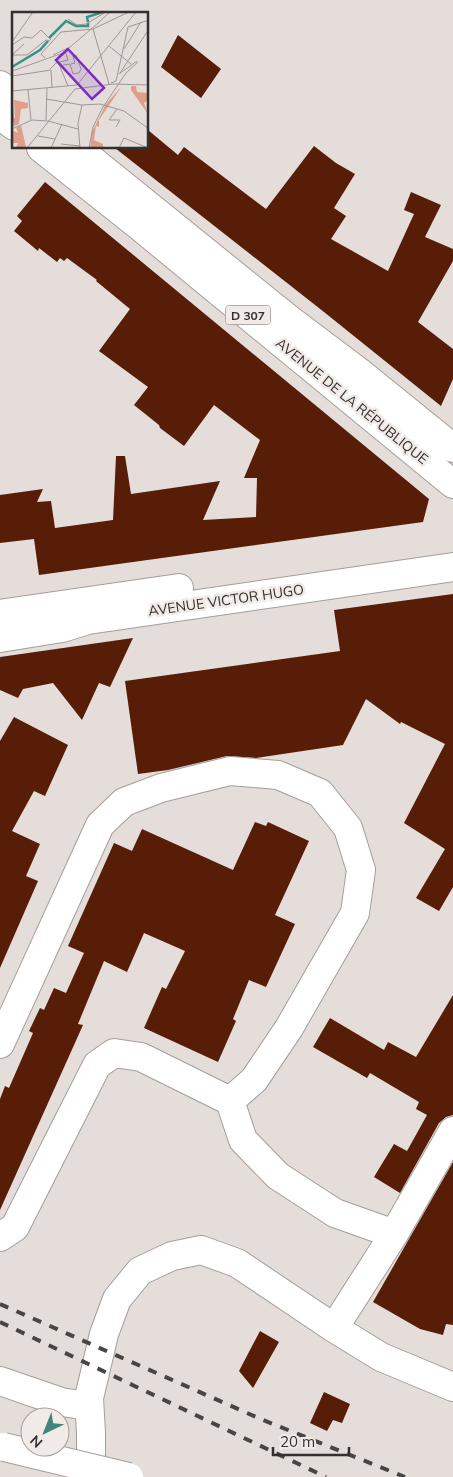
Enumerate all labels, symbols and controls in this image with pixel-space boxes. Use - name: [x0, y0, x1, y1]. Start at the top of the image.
- inset map: [12, 12, 149, 149]
- road number: D 307: [226, 306, 270, 324]
- street label: AVENUE DE LA RÉPUBLIQUE: [272, 334, 432, 468]
- street label: AVENUE VICTOR HUGO: [147, 580, 305, 620]
- north arrow: [20, 1407, 70, 1457]
- scale bar: [273, 1424, 349, 1456]
- text: N: [26, 1431, 46, 1452]
- text: 20 m: [280, 1432, 315, 1451]

